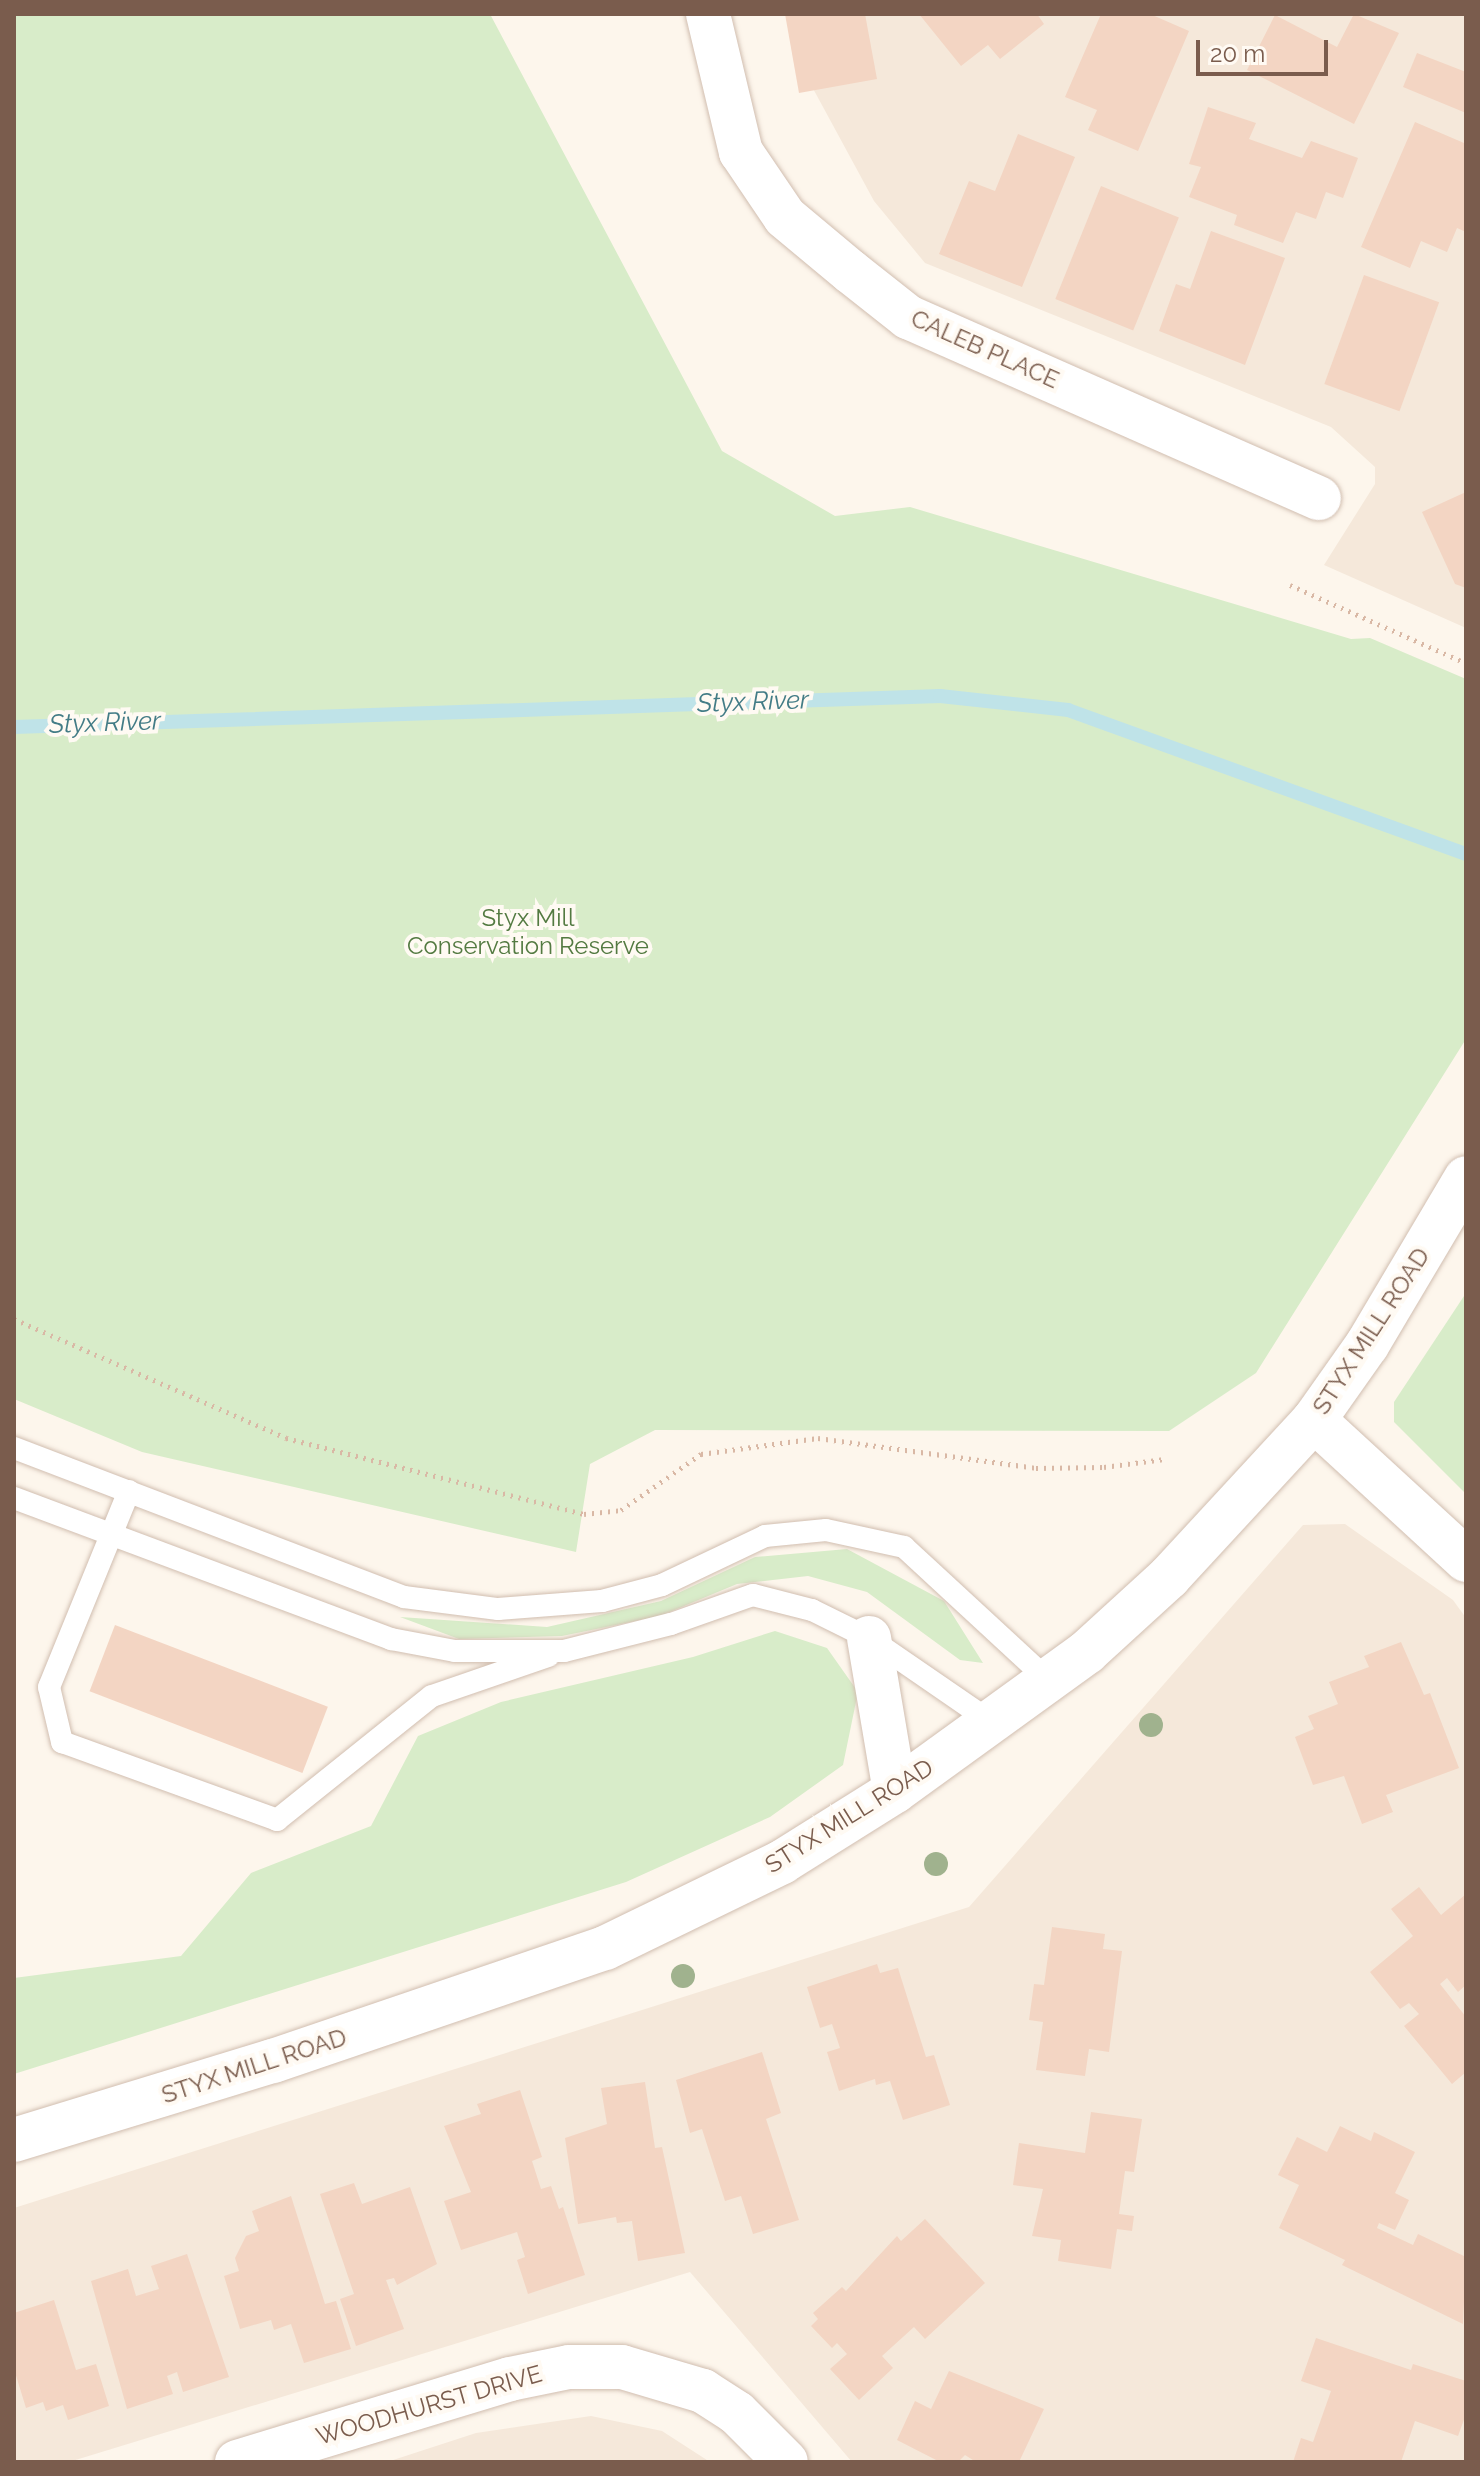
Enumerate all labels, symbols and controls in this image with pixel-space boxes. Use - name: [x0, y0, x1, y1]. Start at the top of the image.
- scale bar: [1200, 24, 1332, 74]
- text: 20 m: [1210, 39, 1265, 68]
- street label: CALEB PLACE: [907, 304, 1063, 394]
- water label: Styx River: [696, 684, 810, 720]
- water label: Styx River: [48, 705, 162, 741]
- park label: Styx Mill Conservation Reserve: [407, 904, 649, 960]
- street label: STYX MILL ROAD: [1306, 1242, 1436, 1420]
- street label: STYX MILL ROAD: [759, 1752, 939, 1880]
- street label: STYX MILL ROAD: [157, 2022, 351, 2110]
- street label: WOODHURST DRIVE: [312, 2359, 546, 2451]

